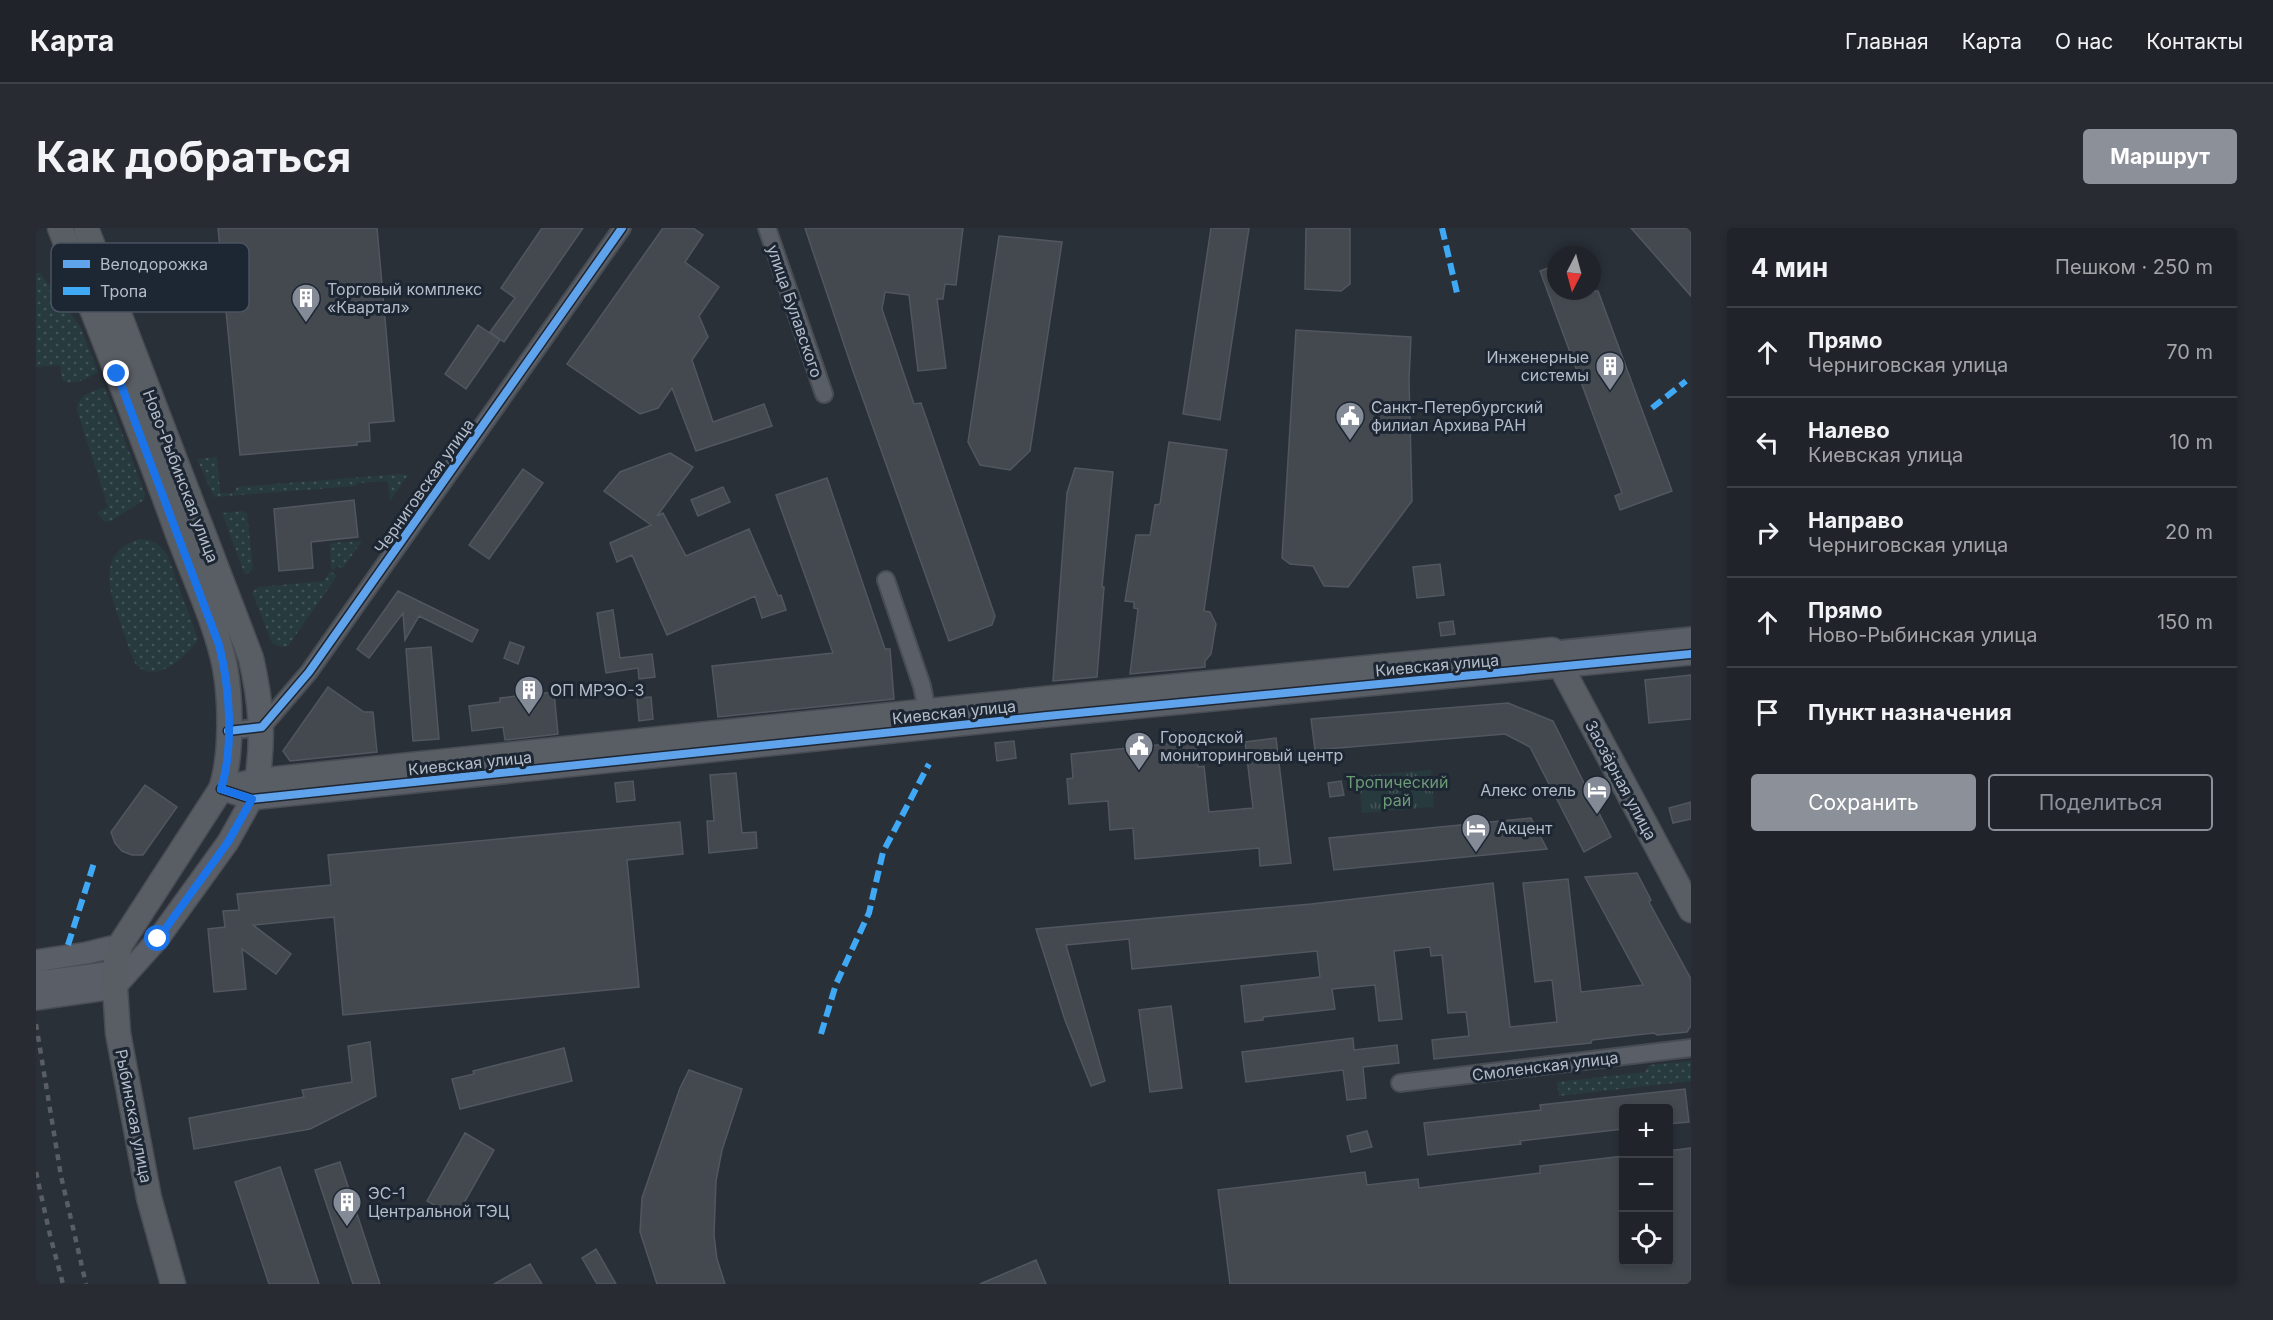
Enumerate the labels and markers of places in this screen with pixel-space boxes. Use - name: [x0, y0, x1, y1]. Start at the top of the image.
- place label: Торговый комплекс «Квартал»: [327, 279, 482, 317]
- building icon: Торговый комплекс «Квартал»: [290, 282, 322, 324]
- place label: Инженерные системы: [1486, 347, 1589, 385]
- building icon: Инженерные системы: [1594, 350, 1626, 392]
- place label: Санкт-Петербургский филиал Архива РАН: [1371, 397, 1543, 435]
- public building icon: Санкт-Петербургский филиал Архива РАН: [1334, 400, 1366, 442]
- building icon: ОП МРЭО-3: [513, 674, 545, 716]
- place label: ОП МРЭО-3: [550, 680, 644, 700]
- place label: Городской мониторинговый центр: [1160, 727, 1343, 765]
- public building icon: Городской мониторинговый центр: [1123, 730, 1155, 772]
- hotel icon: Алекс отель: [1581, 774, 1613, 816]
- place label: Алекс отель: [1480, 780, 1576, 800]
- hotel icon: Акцент: [1460, 812, 1492, 854]
- place label: Акцент: [1497, 818, 1553, 838]
- place label: ЭС-1 Центральной ТЭЦ: [368, 1183, 510, 1221]
- building icon: ЭС-1 Центральной ТЭЦ: [331, 1186, 363, 1228]

